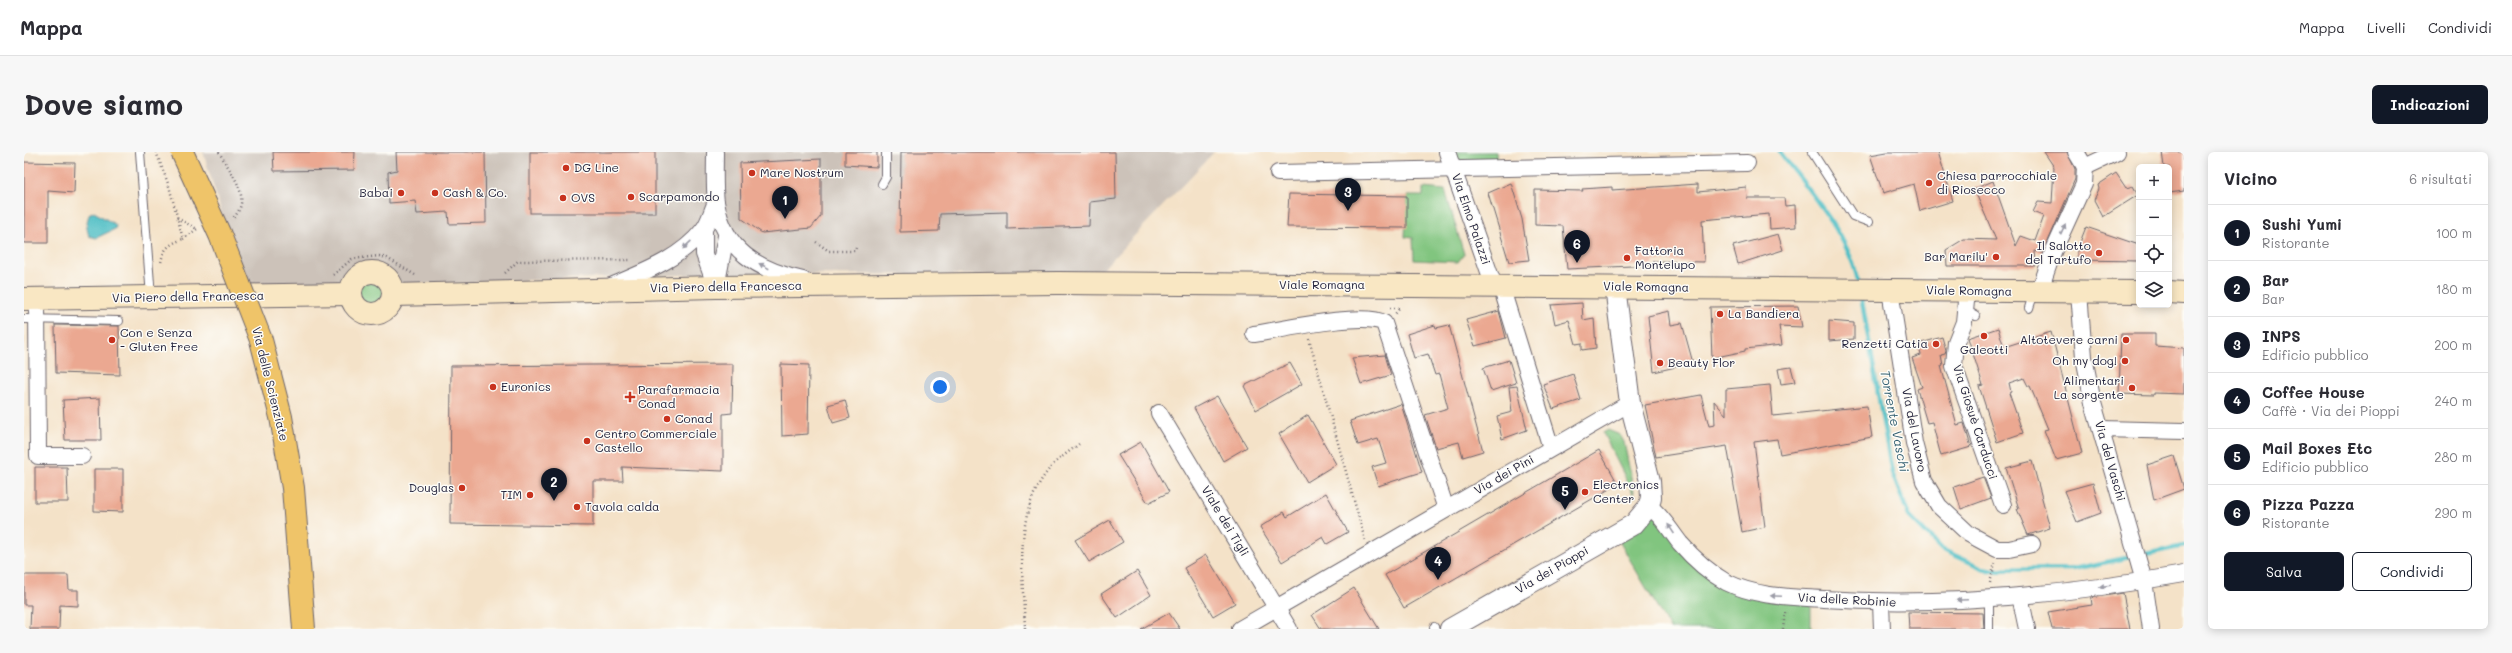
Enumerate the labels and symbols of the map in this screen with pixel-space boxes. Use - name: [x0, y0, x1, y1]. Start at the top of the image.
- place label: DG Line: [574, 159, 619, 175]
- marker: DG Line: [561, 163, 571, 173]
- place label: Mare Nostrum: [760, 164, 844, 180]
- place label: Chiesa parrocchiale di Riosecco: [1937, 167, 2057, 197]
- marker: Mare Nostrum: [747, 168, 757, 178]
- street label: Via Elmo Palazzi: [1449, 171, 1495, 266]
- pin: 3: [1335, 178, 1361, 211]
- marker: Chiesa parrocchiale di Riosecco: [1924, 178, 1934, 188]
- place label: Babai: [359, 184, 393, 200]
- place label: Cash & Co.: [443, 184, 507, 200]
- pin: 1: [772, 186, 798, 219]
- marker: Babai: [396, 188, 406, 198]
- marker: Cash & Co.: [430, 188, 440, 198]
- place label: Scarpamondo: [639, 188, 719, 204]
- place label: OVS: [571, 189, 595, 205]
- marker: Scarpamondo: [626, 192, 636, 202]
- marker: OVS: [558, 193, 568, 203]
- one-way arrow: [2060, 223, 2066, 235]
- pin: 6: [1564, 230, 1590, 263]
- place label: Il Salotto del Tartufo: [2025, 237, 2091, 267]
- one-way arrow: [682, 240, 692, 250]
- place label: Fattoria Montelupo: [1635, 242, 1695, 272]
- place label: Bar Marilu': [1924, 248, 1988, 264]
- marker: Il Salotto del Tartufo: [2094, 248, 2104, 258]
- marker: Bar Marilu': [1991, 252, 2001, 262]
- marker: Fattoria Montelupo: [1622, 253, 1632, 263]
- one-way arrow: [758, 263, 770, 270]
- street label: Viale Romagna: [1279, 276, 1365, 292]
- street label: Via Piero della Francesca: [650, 277, 802, 295]
- street label: Viale Romagna: [1603, 277, 1689, 295]
- street label: Viale Romagna: [1926, 281, 2012, 299]
- street label: Via Piero della Francesca: [112, 287, 264, 305]
- place label: La Bandiera: [1728, 305, 1799, 321]
- marker: La Bandiera: [1715, 309, 1725, 319]
- place label: Con e Senza - Gluten Free: [120, 324, 198, 354]
- street label: Via delle Scienziate: [249, 325, 293, 443]
- marker: Galeotti: [1979, 331, 1989, 341]
- place label: Altotevere carni: [2020, 331, 2118, 347]
- marker: Con e Senza - Gluten Free: [107, 335, 117, 345]
- place label: Renzetti Catia: [1842, 335, 1928, 351]
- marker: Altotevere carni: [2121, 335, 2131, 345]
- marker: Renzetti Catia: [1931, 339, 1941, 349]
- place label: Galeotti: [1960, 341, 2008, 357]
- place label: Oh my dog!: [2052, 352, 2117, 368]
- place label: Beauty Flor: [1668, 354, 1735, 370]
- marker: Oh my dog!: [2120, 356, 2130, 366]
- marker: Beauty Flor: [1655, 358, 1665, 368]
- street label: Via Giosuè Carducci: [1950, 362, 2002, 481]
- water label: Torrente Vaschi: [1877, 369, 1914, 473]
- place label: Alimentari La sorgente: [2054, 372, 2124, 402]
- your location: [930, 377, 950, 397]
- place label: Euronics: [501, 378, 551, 394]
- place label: Parafarmacia Conad: [638, 381, 720, 411]
- marker: Euronics: [488, 382, 498, 392]
- marker: Alimentari La sorgente: [2127, 383, 2137, 393]
- street label: Via del Lavoro: [1899, 387, 1931, 473]
- marker: Parafarmacia Conad: [625, 392, 635, 402]
- place label: Conad: [675, 410, 713, 426]
- marker: Conad: [662, 414, 672, 424]
- street label: Via del Vaschi: [2092, 419, 2130, 503]
- place label: Centro Commerciale Castello: [595, 425, 717, 455]
- marker: Centro Commerciale Castello: [582, 436, 592, 446]
- street label: Via dei Pini: [1471, 451, 1536, 498]
- pin: 2: [541, 468, 567, 501]
- place label: Electronics Center: [1593, 476, 1659, 506]
- pin: 5: [1552, 477, 1578, 510]
- place label: Douglas: [409, 479, 454, 495]
- street label: Viale dei Tigli: [1198, 482, 1253, 559]
- marker: Douglas: [457, 483, 467, 493]
- place label: TIM: [500, 486, 522, 502]
- marker: Electronics Center: [1580, 487, 1590, 497]
- marker: TIM: [525, 490, 535, 500]
- place label: Tavola calda: [585, 498, 660, 514]
- marker: Tavola calda: [572, 502, 582, 512]
- one-way arrow: [1667, 524, 1675, 534]
- street label: Via dei Pioppi: [1512, 542, 1591, 597]
- pin: 4: [1425, 547, 1451, 580]
- one-way arrow: [2099, 582, 2111, 589]
- street label: Via delle Robinie: [1797, 588, 1897, 610]
- one-way arrow: [1770, 592, 1782, 599]
- one-way arrow: [1956, 597, 1968, 604]

